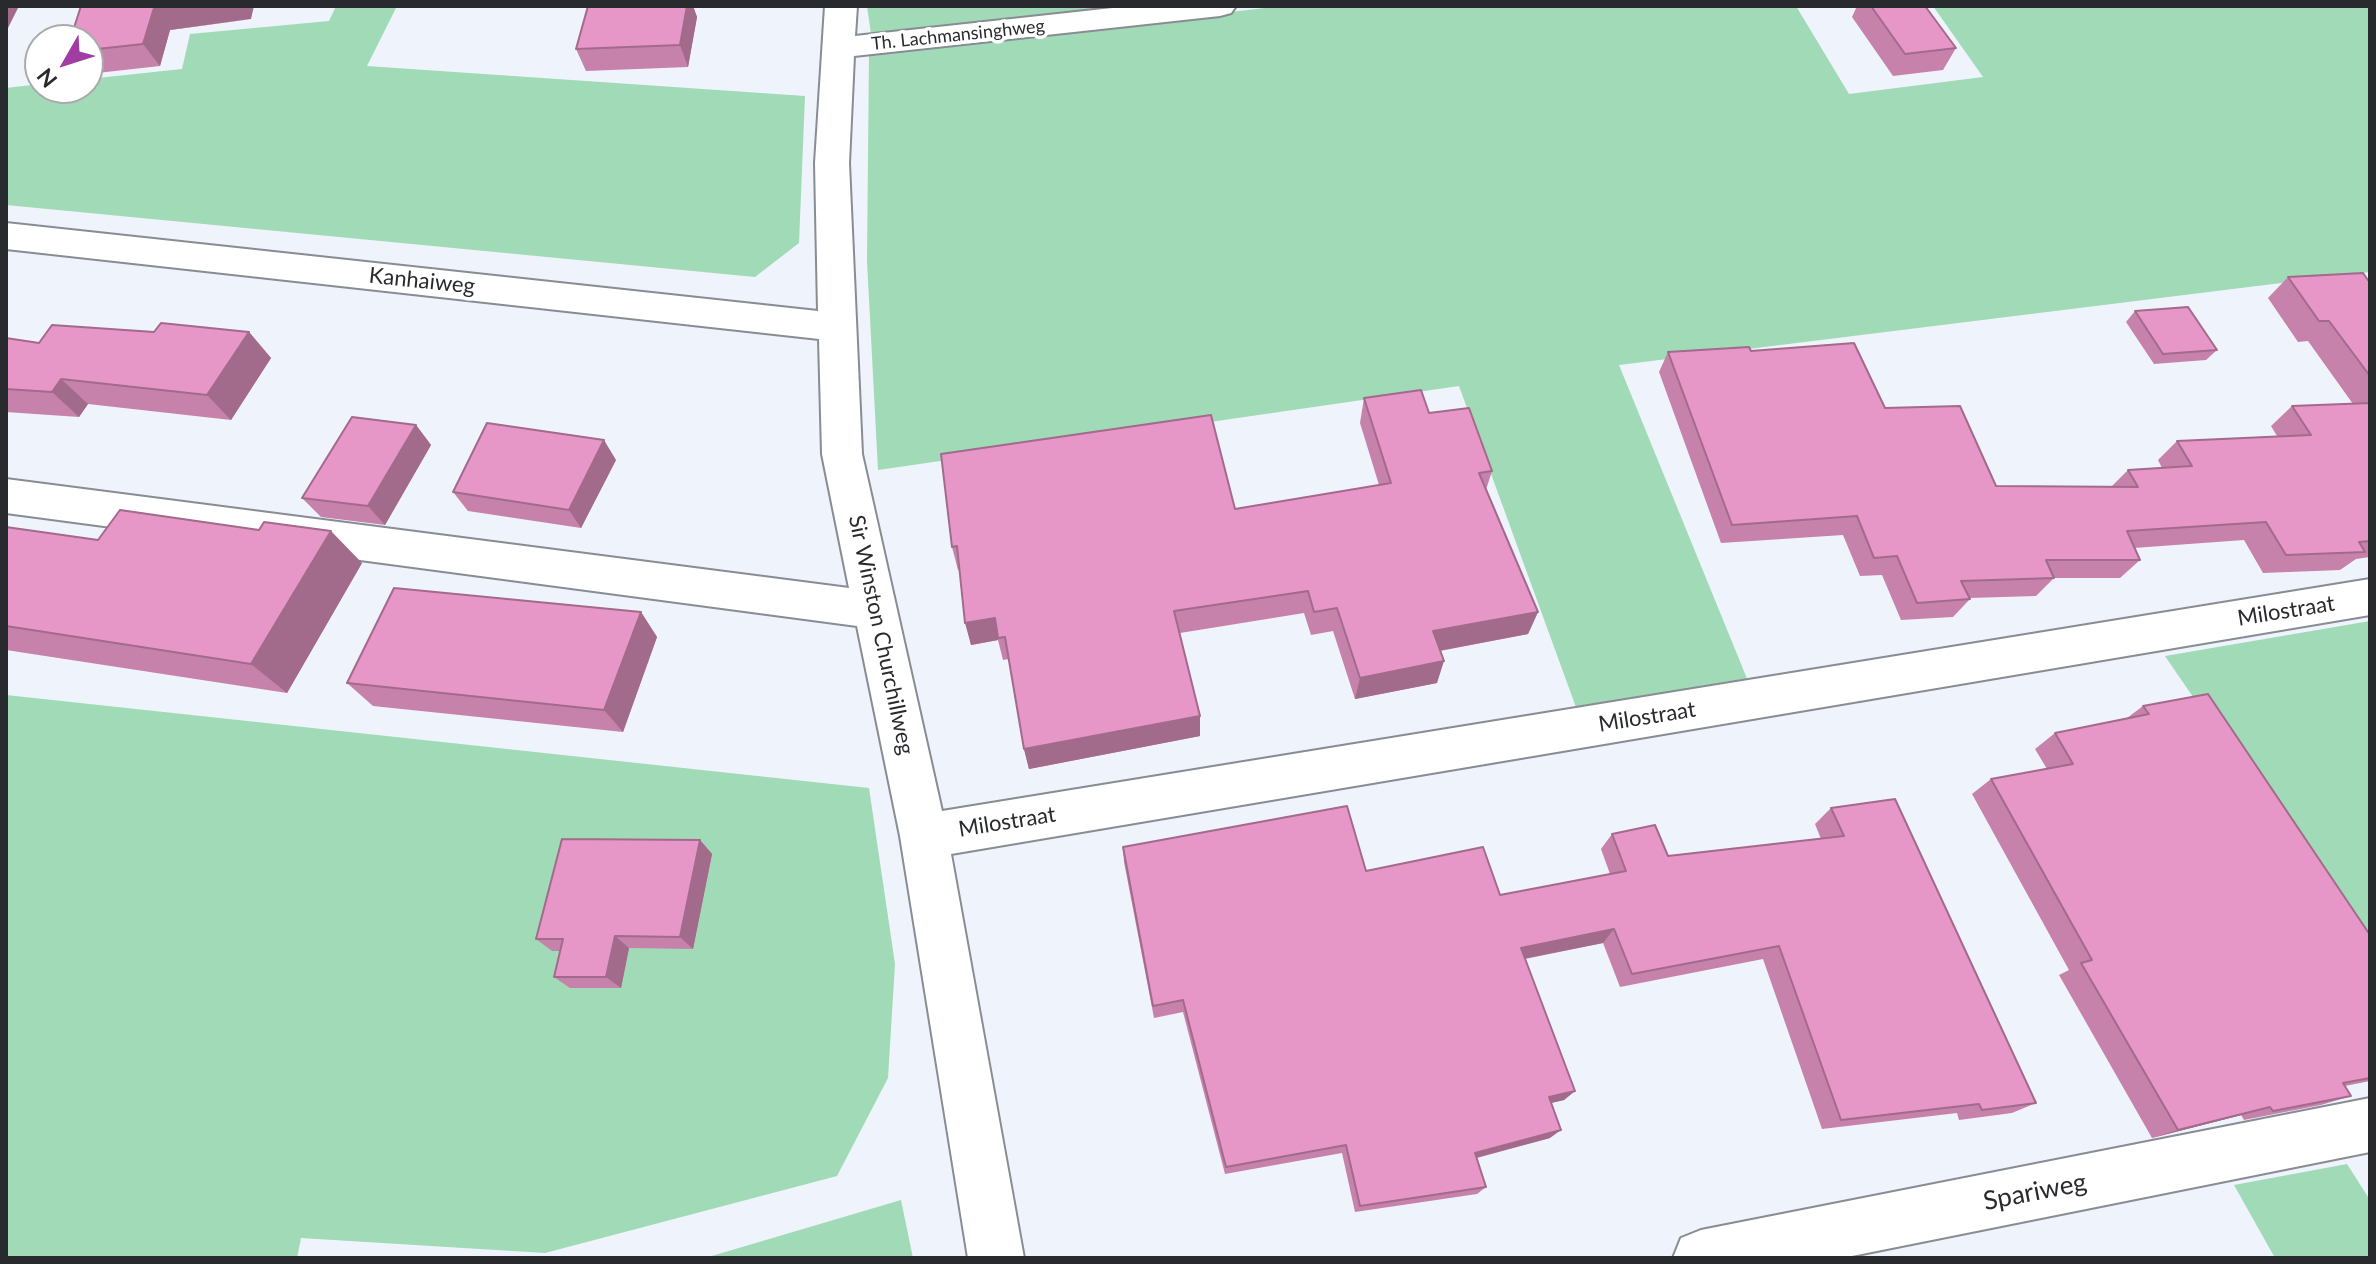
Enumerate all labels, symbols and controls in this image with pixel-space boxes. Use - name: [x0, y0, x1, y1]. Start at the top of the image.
- street label: Th. Lachmansinghweg: [870, 15, 1046, 55]
- north arrow: [24, 24, 104, 104]
- text: N: [31, 63, 62, 93]
- street label: Kanhaiweg: [368, 262, 476, 300]
- street label: Sir Winston Churchillweg: [843, 513, 919, 757]
- street label: Milostraat: [2236, 590, 2336, 632]
- street label: Milostraat: [1597, 696, 1697, 738]
- street label: Milostraat: [957, 801, 1057, 843]
- street label: Spariweg: [1981, 1167, 2089, 1217]

